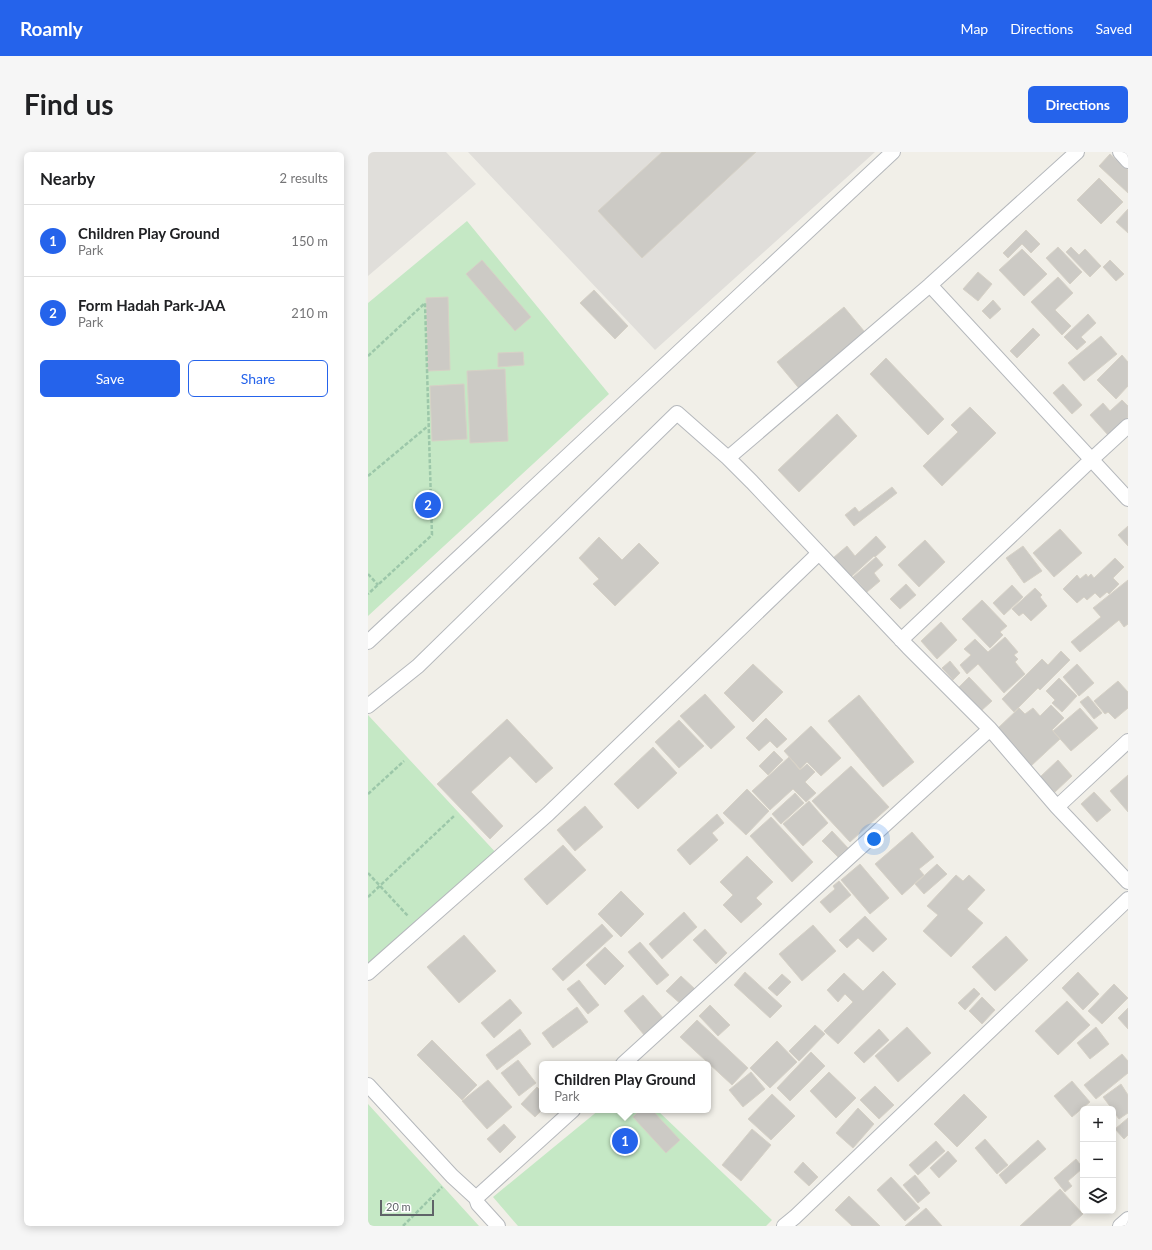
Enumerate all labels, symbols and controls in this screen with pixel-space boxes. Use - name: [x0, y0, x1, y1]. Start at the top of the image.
- text: Roamly: [20, 17, 83, 40]
- text: Map: [961, 20, 988, 37]
- text: Directions: [1010, 20, 1073, 37]
- text: Saved: [1095, 20, 1132, 37]
- button: Directions: [1028, 86, 1128, 123]
- text: Find us: [24, 87, 114, 121]
- text: Nearby: [40, 168, 95, 189]
- text: 2 results: [280, 170, 328, 186]
- text: Children Play Ground: [78, 224, 220, 242]
- text: 1: [49, 233, 57, 249]
- text: 150 m: [291, 233, 328, 249]
- text: Park: [78, 242, 103, 258]
- text: Form Hadah Park-JAA: [78, 296, 225, 314]
- text: 2: [49, 305, 57, 321]
- text: 210 m: [291, 305, 328, 321]
- text: Park: [78, 314, 103, 330]
- button: Save: [40, 360, 180, 397]
- button: Share: [188, 360, 328, 397]
- pin: 2: [415, 490, 441, 520]
- your location: [864, 829, 884, 849]
- popup: [539, 1061, 711, 1113]
- text: Children Play Ground: [554, 1070, 696, 1088]
- text: Park: [554, 1088, 580, 1104]
- map controls: [1080, 1106, 1116, 1214]
- button: +: [1080, 1106, 1116, 1142]
- pin: 1: [612, 1126, 638, 1156]
- button: −: [1080, 1142, 1116, 1178]
- button: layers: [1080, 1178, 1116, 1214]
- scale bar: [380, 1198, 434, 1217]
- text: 20 m: [386, 1200, 411, 1213]

